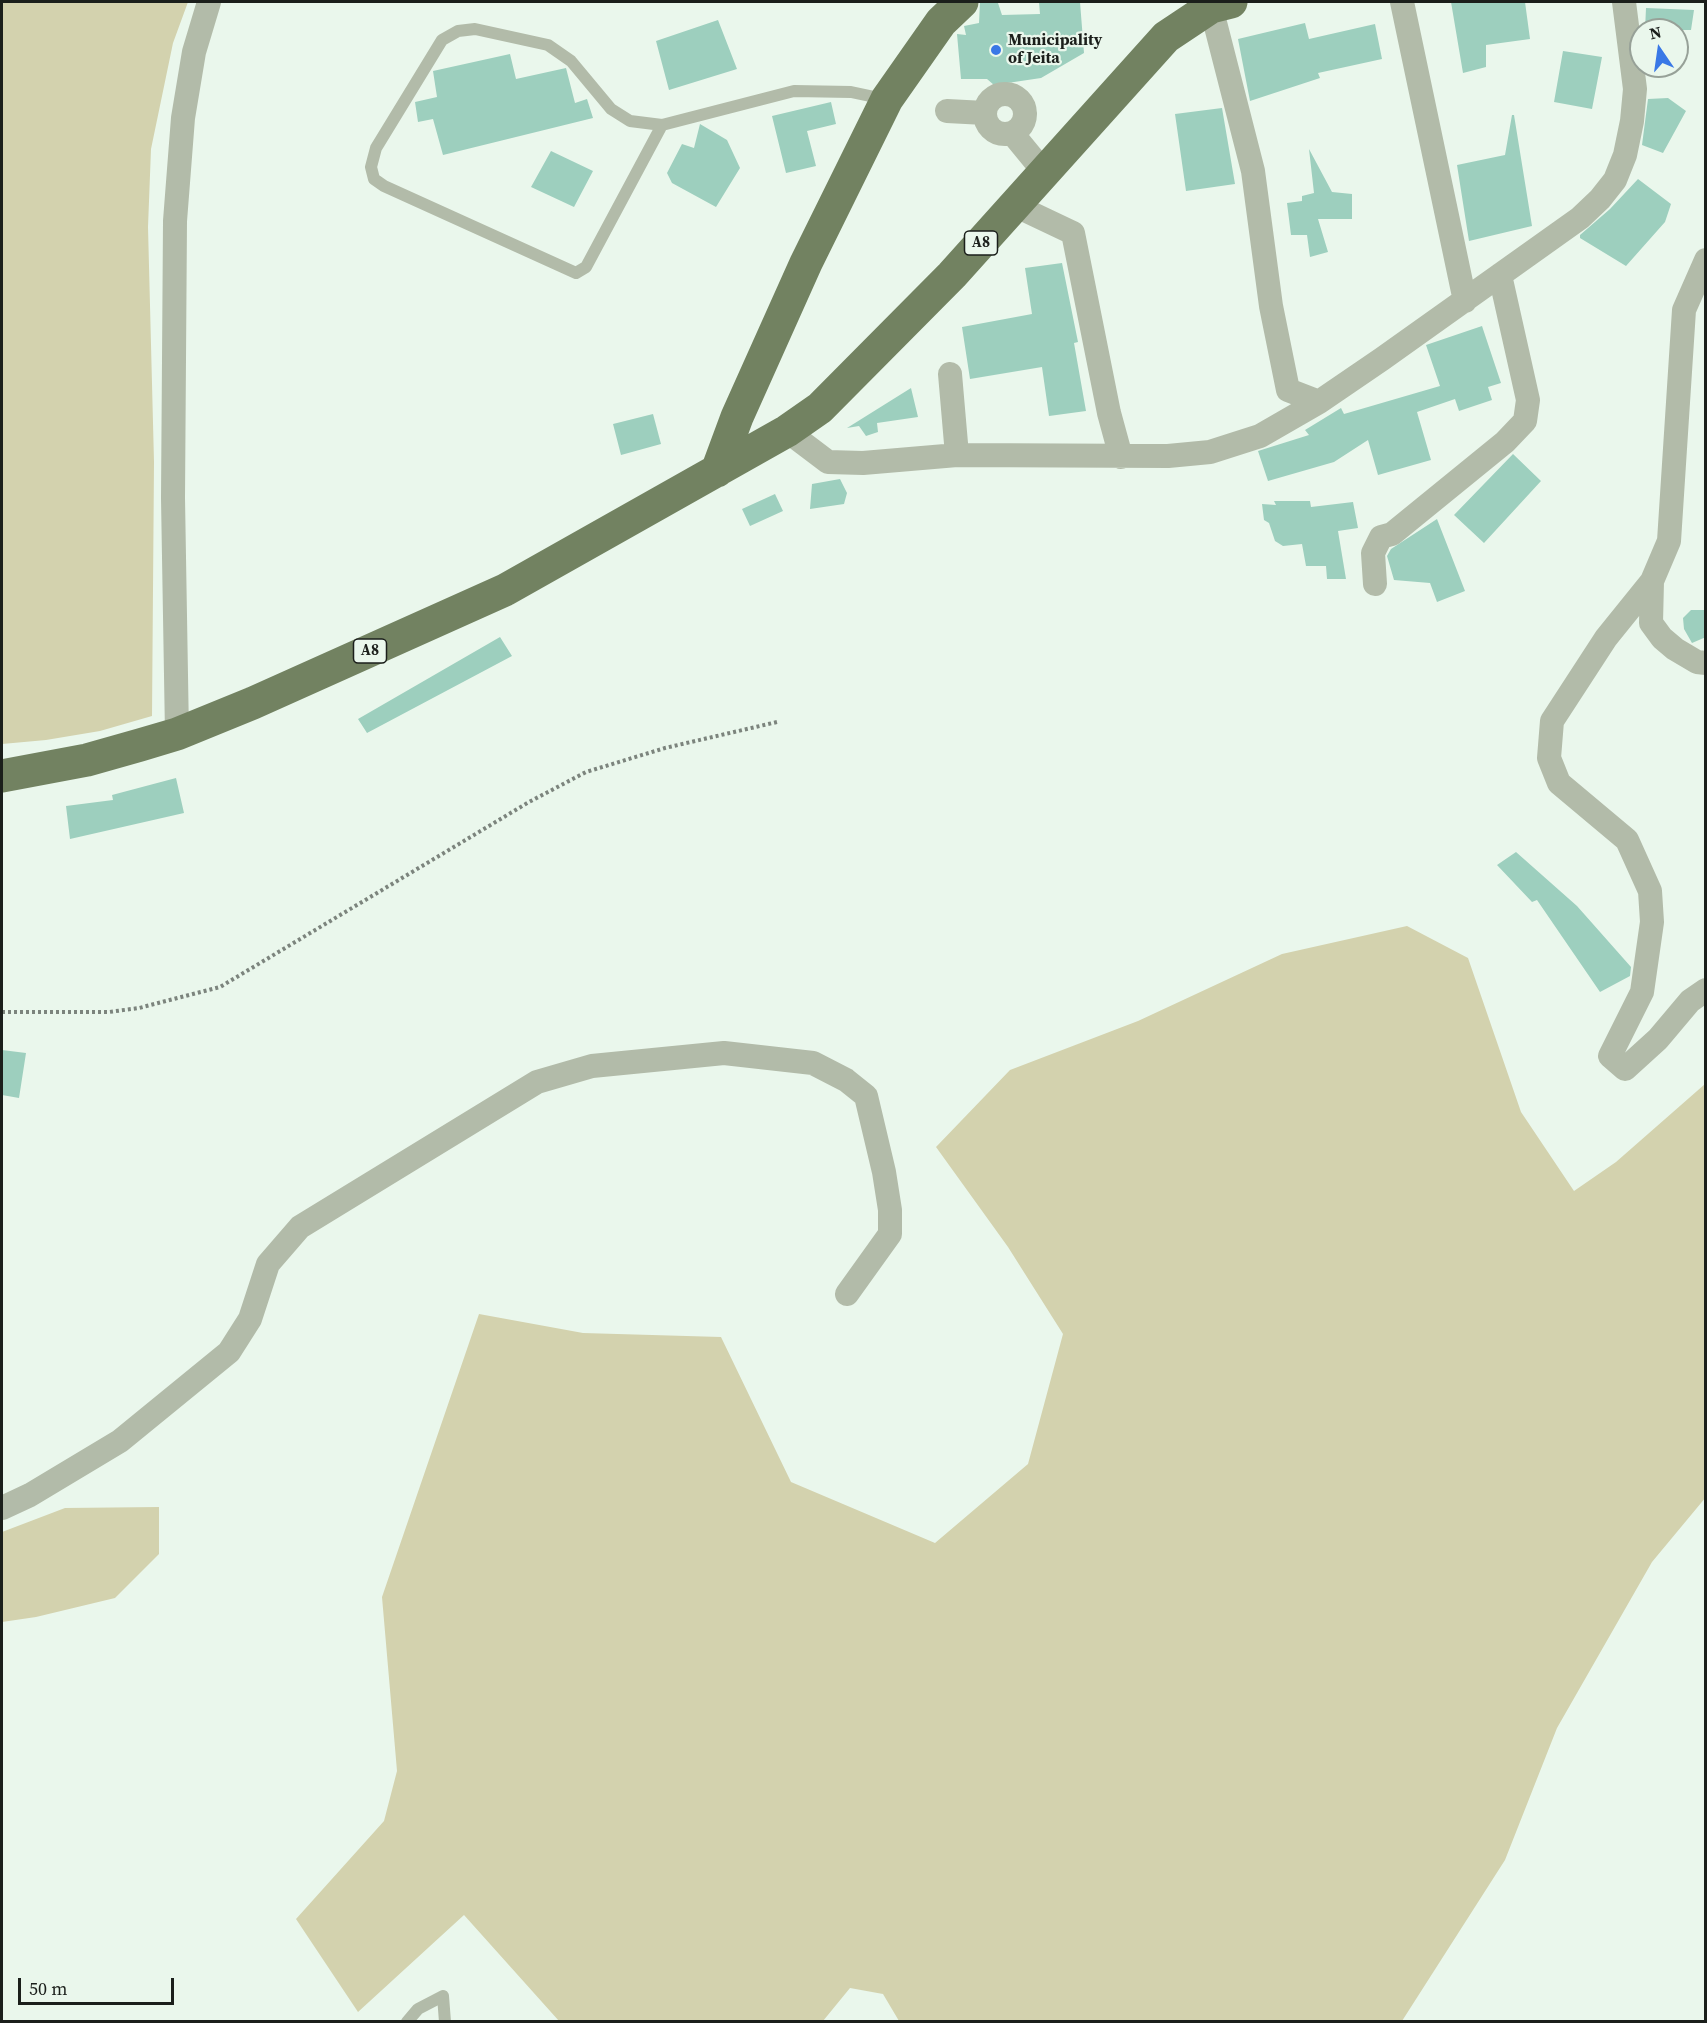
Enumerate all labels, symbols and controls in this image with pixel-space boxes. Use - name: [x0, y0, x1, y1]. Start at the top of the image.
- north arrow: [1629, 18, 1689, 78]
- text: N: [1647, 20, 1664, 44]
- place label: Municipality of Jeita: [1008, 31, 1102, 69]
- marker: Municipality of Jeita: [989, 43, 1003, 57]
- road number: A8: [964, 231, 998, 255]
- road number: A8: [354, 639, 386, 663]
- scale bar: [21, 1966, 177, 2004]
- text: 50 m: [29, 1976, 67, 2001]

